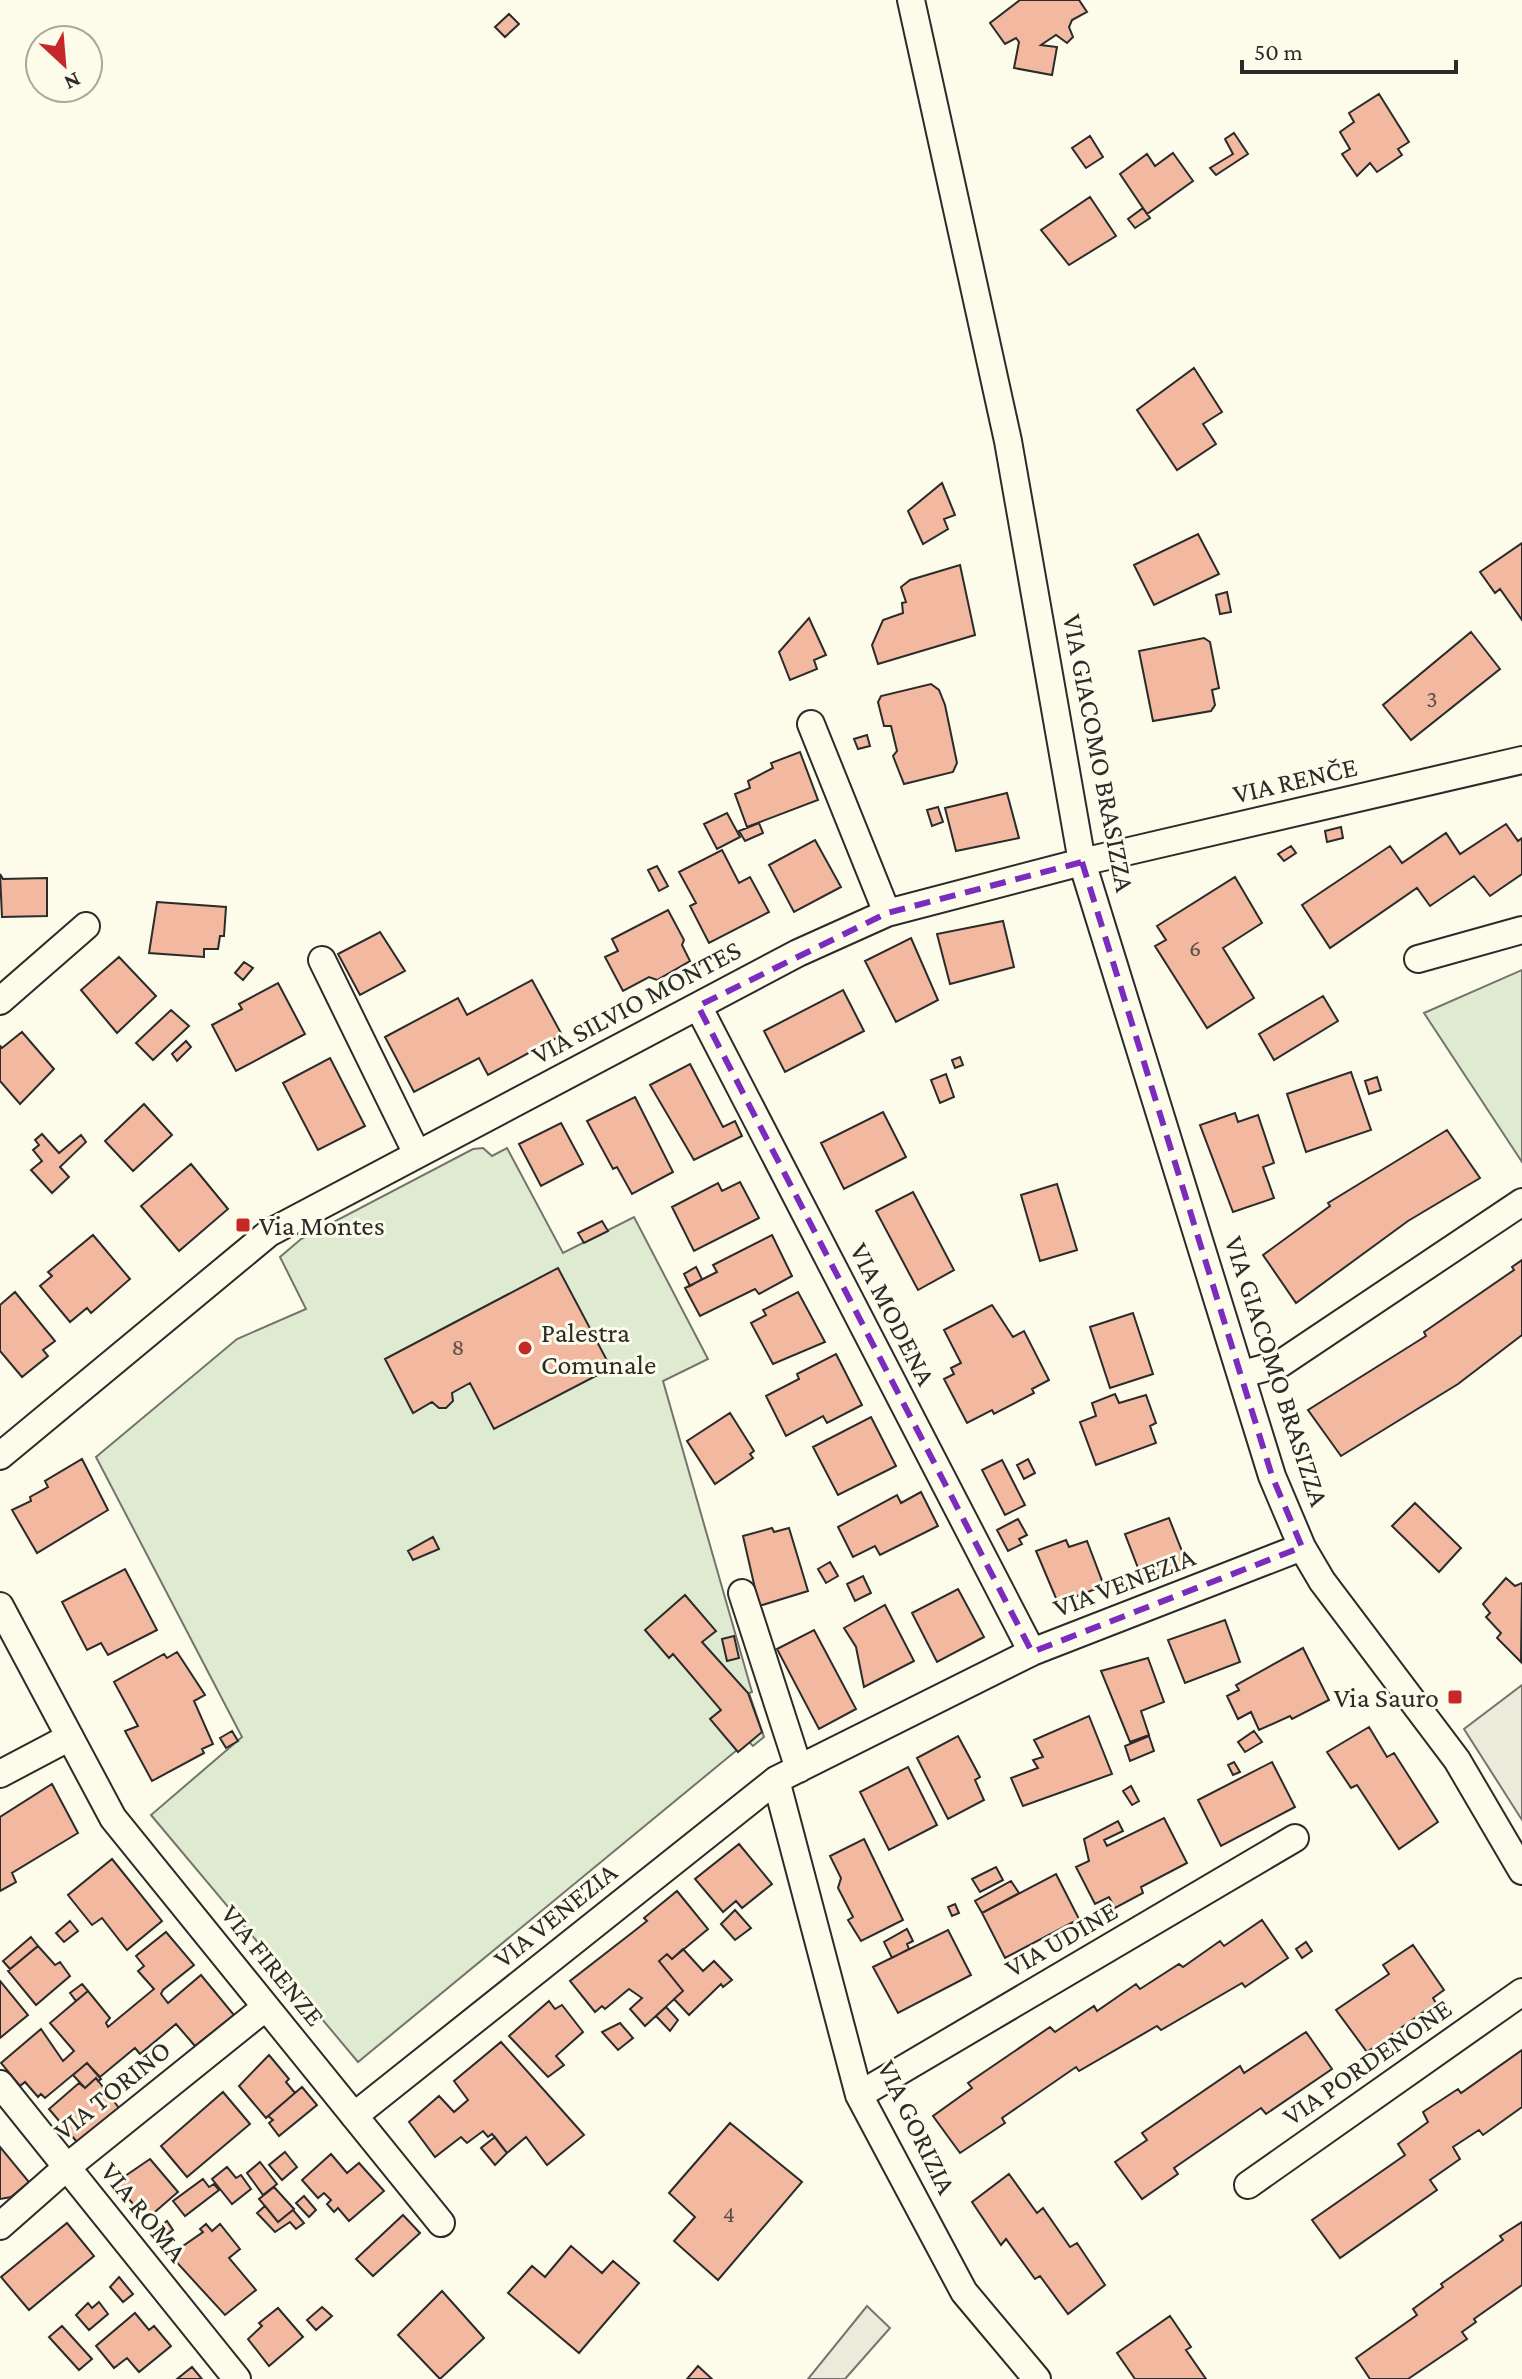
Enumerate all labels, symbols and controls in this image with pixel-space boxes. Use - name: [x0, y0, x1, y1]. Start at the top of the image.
- north arrow: [24, 24, 104, 104]
- scale bar: [1242, 24, 1456, 74]
- text: 50 m: [1254, 38, 1303, 65]
- text: N: [60, 67, 85, 96]
- street label: VIA GIACOMO BRASIZZA: [1057, 611, 1141, 895]
- house number: 3: [1426, 685, 1438, 712]
- street label: VIA RENČE: [1230, 751, 1360, 809]
- street label: VIA SILVIO MONTES: [526, 934, 746, 1070]
- house number: 6: [1189, 934, 1201, 961]
- place label: Via Montes: [259, 1210, 385, 1241]
- marker: Via Montes: [234, 1216, 252, 1234]
- street label: VIA GIACOMO BRASIZZA: [1219, 1232, 1335, 1510]
- street label: VIA MODENA: [844, 1238, 942, 1390]
- place label: Palestra Comunale: [541, 1317, 656, 1380]
- house number: 8: [452, 1333, 464, 1360]
- marker: Palestra Comunale: [516, 1339, 534, 1357]
- street label: VIA VENEZIA: [1049, 1541, 1199, 1623]
- place label: Via Sauro: [1334, 1682, 1439, 1713]
- marker: Via Sauro: [1446, 1688, 1464, 1706]
- street label: VIA VENEZIA: [487, 1856, 623, 1974]
- street label: VIA UDINE: [999, 1894, 1123, 1984]
- street label: VIA FIRENZE: [215, 1898, 331, 2032]
- street label: VIA PORDENONE: [1277, 1992, 1457, 2132]
- street label: VIA TORINO: [48, 2034, 176, 2146]
- street label: VIA GORIZIA: [871, 2055, 963, 2199]
- street label: VIA ROMA: [95, 2156, 193, 2268]
- house number: 4: [723, 2200, 735, 2227]

